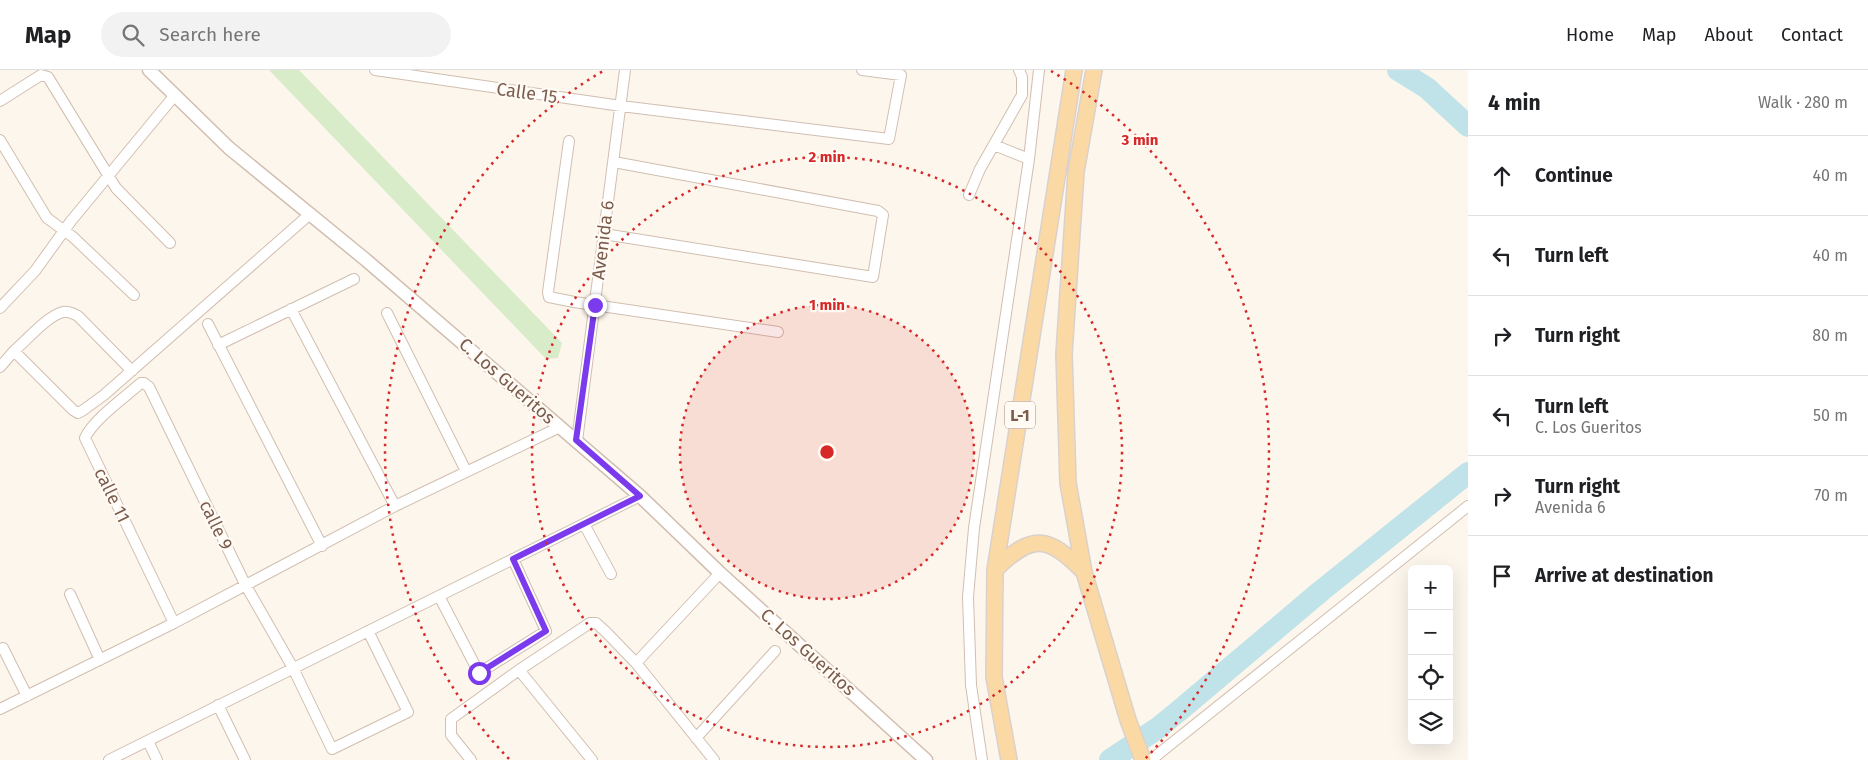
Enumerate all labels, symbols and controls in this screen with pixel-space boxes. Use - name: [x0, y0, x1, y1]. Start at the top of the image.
- search box: [101, 12, 451, 57]
- text: Map: [25, 21, 71, 49]
- icon: search: [119, 21, 147, 49]
- text: Search here: [159, 23, 261, 46]
- text: Home: [1566, 24, 1614, 46]
- text: Map: [1642, 24, 1676, 46]
- text: About: [1704, 24, 1753, 46]
- text: Contact: [1781, 24, 1843, 46]
- street label: Calle 15: [495, 78, 559, 108]
- text: 4 min: [1488, 90, 1541, 116]
- text: Walk · 280 m: [1758, 93, 1848, 112]
- text: 3 min: [1121, 131, 1158, 149]
- text: 2 min: [809, 148, 845, 166]
- icon: ahead: [1488, 162, 1516, 190]
- text: Continue: [1535, 164, 1613, 187]
- text: 40 m: [1813, 166, 1848, 185]
- street label: Avenida 6: [587, 199, 619, 281]
- icon: left: [1488, 242, 1516, 270]
- text: Turn left: [1535, 244, 1609, 267]
- text: 40 m: [1813, 246, 1848, 265]
- route end: [584, 294, 607, 317]
- text: 1 min: [809, 296, 845, 314]
- icon: right: [1488, 322, 1516, 350]
- text: Turn right: [1535, 324, 1620, 347]
- text: 80 m: [1812, 326, 1848, 345]
- street label: C. Los Gueritos: [454, 333, 560, 429]
- text: Turn left: [1535, 395, 1609, 418]
- road number: L-1: [1005, 402, 1035, 428]
- icon: left: [1488, 402, 1516, 430]
- text: 50 m: [1813, 406, 1848, 425]
- text: C. Los Gueritos: [1535, 418, 1642, 437]
- centre of rings: [818, 443, 836, 461]
- street label: calle 11: [89, 464, 135, 526]
- text: Turn right: [1535, 475, 1620, 498]
- icon: right: [1488, 482, 1516, 510]
- text: 70 m: [1814, 486, 1848, 505]
- street label: calle 9: [195, 497, 237, 553]
- text: Avenida 6: [1535, 498, 1606, 517]
- icon: arrive: [1488, 562, 1516, 590]
- text: Arrive at destination: [1535, 564, 1714, 587]
- map controls: [1408, 565, 1453, 745]
- button: +: [1408, 565, 1453, 610]
- street label: C. Los Gueritos: [756, 604, 860, 700]
- button: −: [1408, 610, 1453, 655]
- button: locate: [1408, 655, 1453, 700]
- route start: [468, 662, 491, 685]
- button: layers: [1408, 700, 1453, 745]

